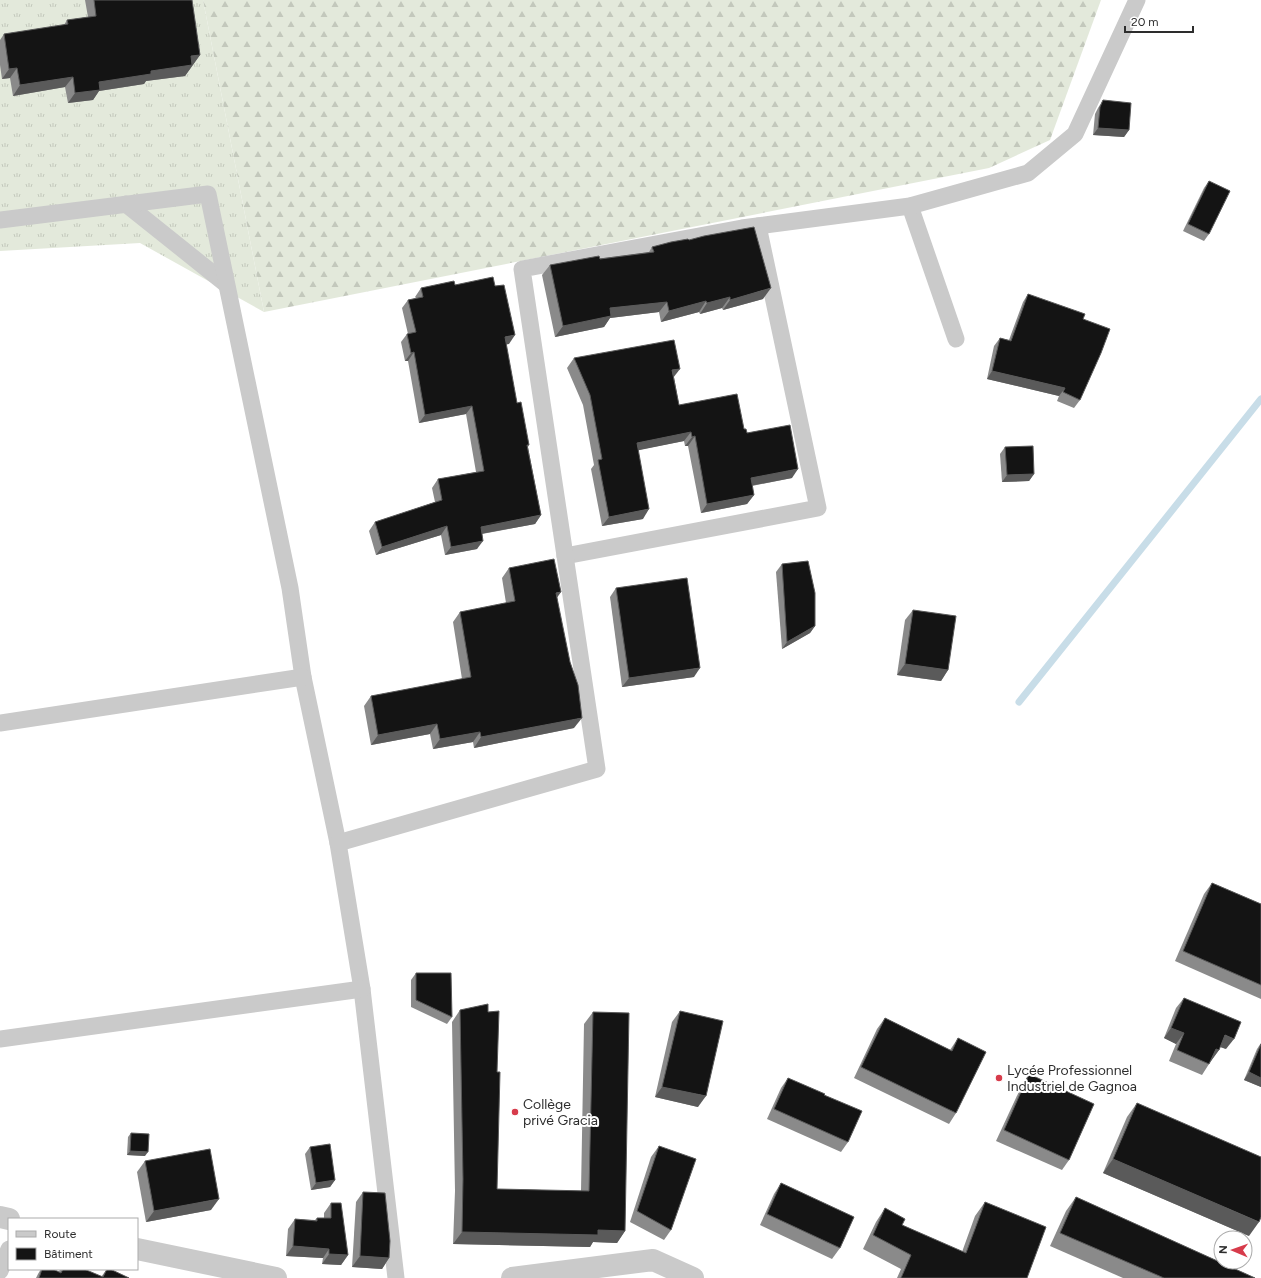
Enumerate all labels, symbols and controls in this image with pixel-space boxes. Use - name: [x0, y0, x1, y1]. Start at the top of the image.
- scale bar: [1125, 8, 1193, 34]
- text: 20 m: [1131, 15, 1159, 29]
- place label: Lycée Professionnel Industriel de Gagnoa: [1007, 1062, 1137, 1095]
- marker: Lycée Professionnel Industriel de Gagnoa: [994, 1073, 1004, 1083]
- place label: Collège privé Gracia: [523, 1096, 598, 1129]
- marker: Collège privé Gracia: [510, 1107, 520, 1117]
- legend: [8, 1218, 138, 1270]
- text: Route: [44, 1227, 77, 1241]
- north arrow: [1213, 1230, 1253, 1270]
- text: N: [1217, 1245, 1230, 1254]
- text: Bâtiment: [44, 1247, 93, 1261]

